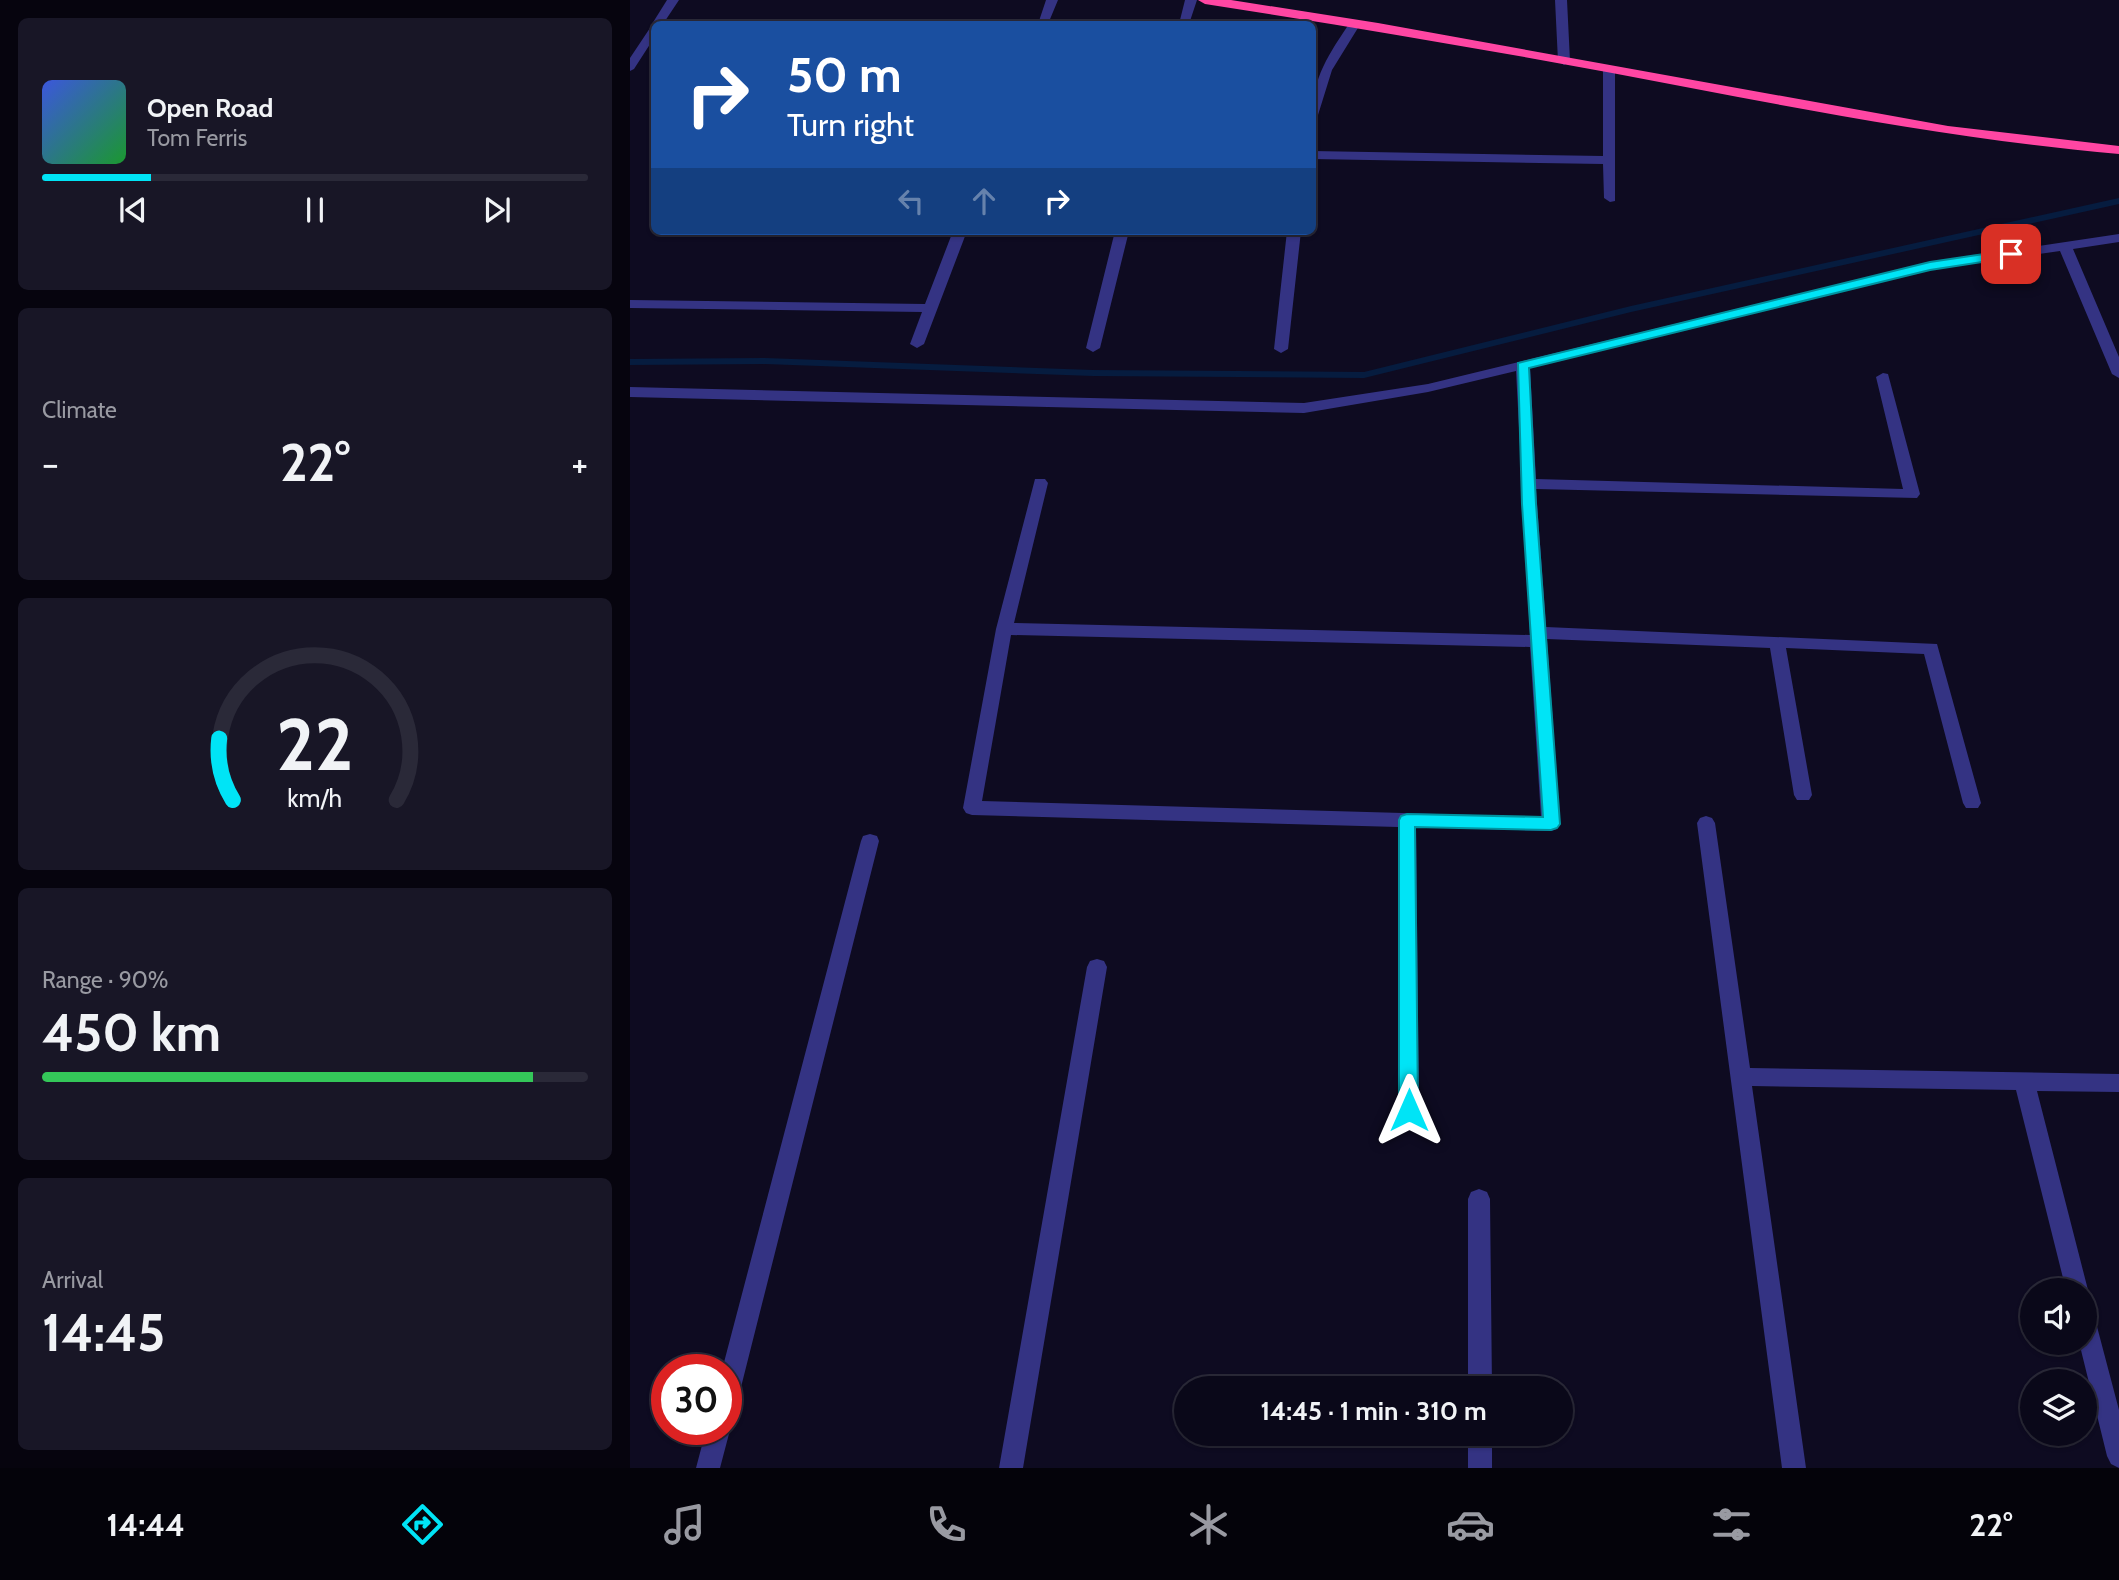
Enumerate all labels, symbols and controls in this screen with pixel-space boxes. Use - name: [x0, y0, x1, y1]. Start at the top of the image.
- text: 50 m: [787, 45, 902, 104]
- icon: right: [672, 49, 763, 140]
- text: Open Road: [147, 92, 273, 124]
- text: Turn right: [787, 105, 914, 144]
- text: Tom Ferris: [147, 124, 247, 152]
- icon: left: [892, 182, 930, 220]
- icon: ahead: [965, 182, 1003, 220]
- icon: right: [1038, 182, 1076, 220]
- icon: previous: [114, 191, 152, 229]
- icon: pause: [296, 191, 334, 229]
- icon: next: [478, 191, 516, 229]
- pin: [1981, 224, 2041, 284]
- icon: arrive: [1992, 235, 2030, 273]
- text: Climate: [42, 396, 117, 424]
- text: 22°: [280, 431, 350, 494]
- text: −: [42, 440, 59, 487]
- text: +: [571, 440, 588, 487]
- text: 22: [276, 700, 354, 788]
- text: km/h: [288, 783, 342, 813]
- text: Range · 90%: [42, 966, 169, 994]
- text: 450 km: [42, 1001, 221, 1064]
- position arrow: [1372, 1073, 1446, 1147]
- text: Arrival: [42, 1266, 103, 1294]
- map controls: [2020, 1278, 2097, 1446]
- button: sound: [2020, 1278, 2097, 1355]
- text: 14:45: [42, 1301, 165, 1364]
- speed limit sign: 30: [651, 1354, 742, 1445]
- button: layers: [2020, 1369, 2097, 1446]
- text: 14:45 · 1 min · 310 m: [1260, 1395, 1487, 1427]
- icon: directions: [398, 1500, 447, 1549]
- icon: music: [660, 1500, 709, 1549]
- icon: phone: [922, 1500, 971, 1549]
- icon: climate: [1184, 1500, 1233, 1549]
- icon: car: [1446, 1500, 1495, 1549]
- icon: filters: [1707, 1500, 1756, 1549]
- text: 14:44: [106, 1505, 185, 1544]
- text: 22°: [1969, 1505, 2012, 1544]

